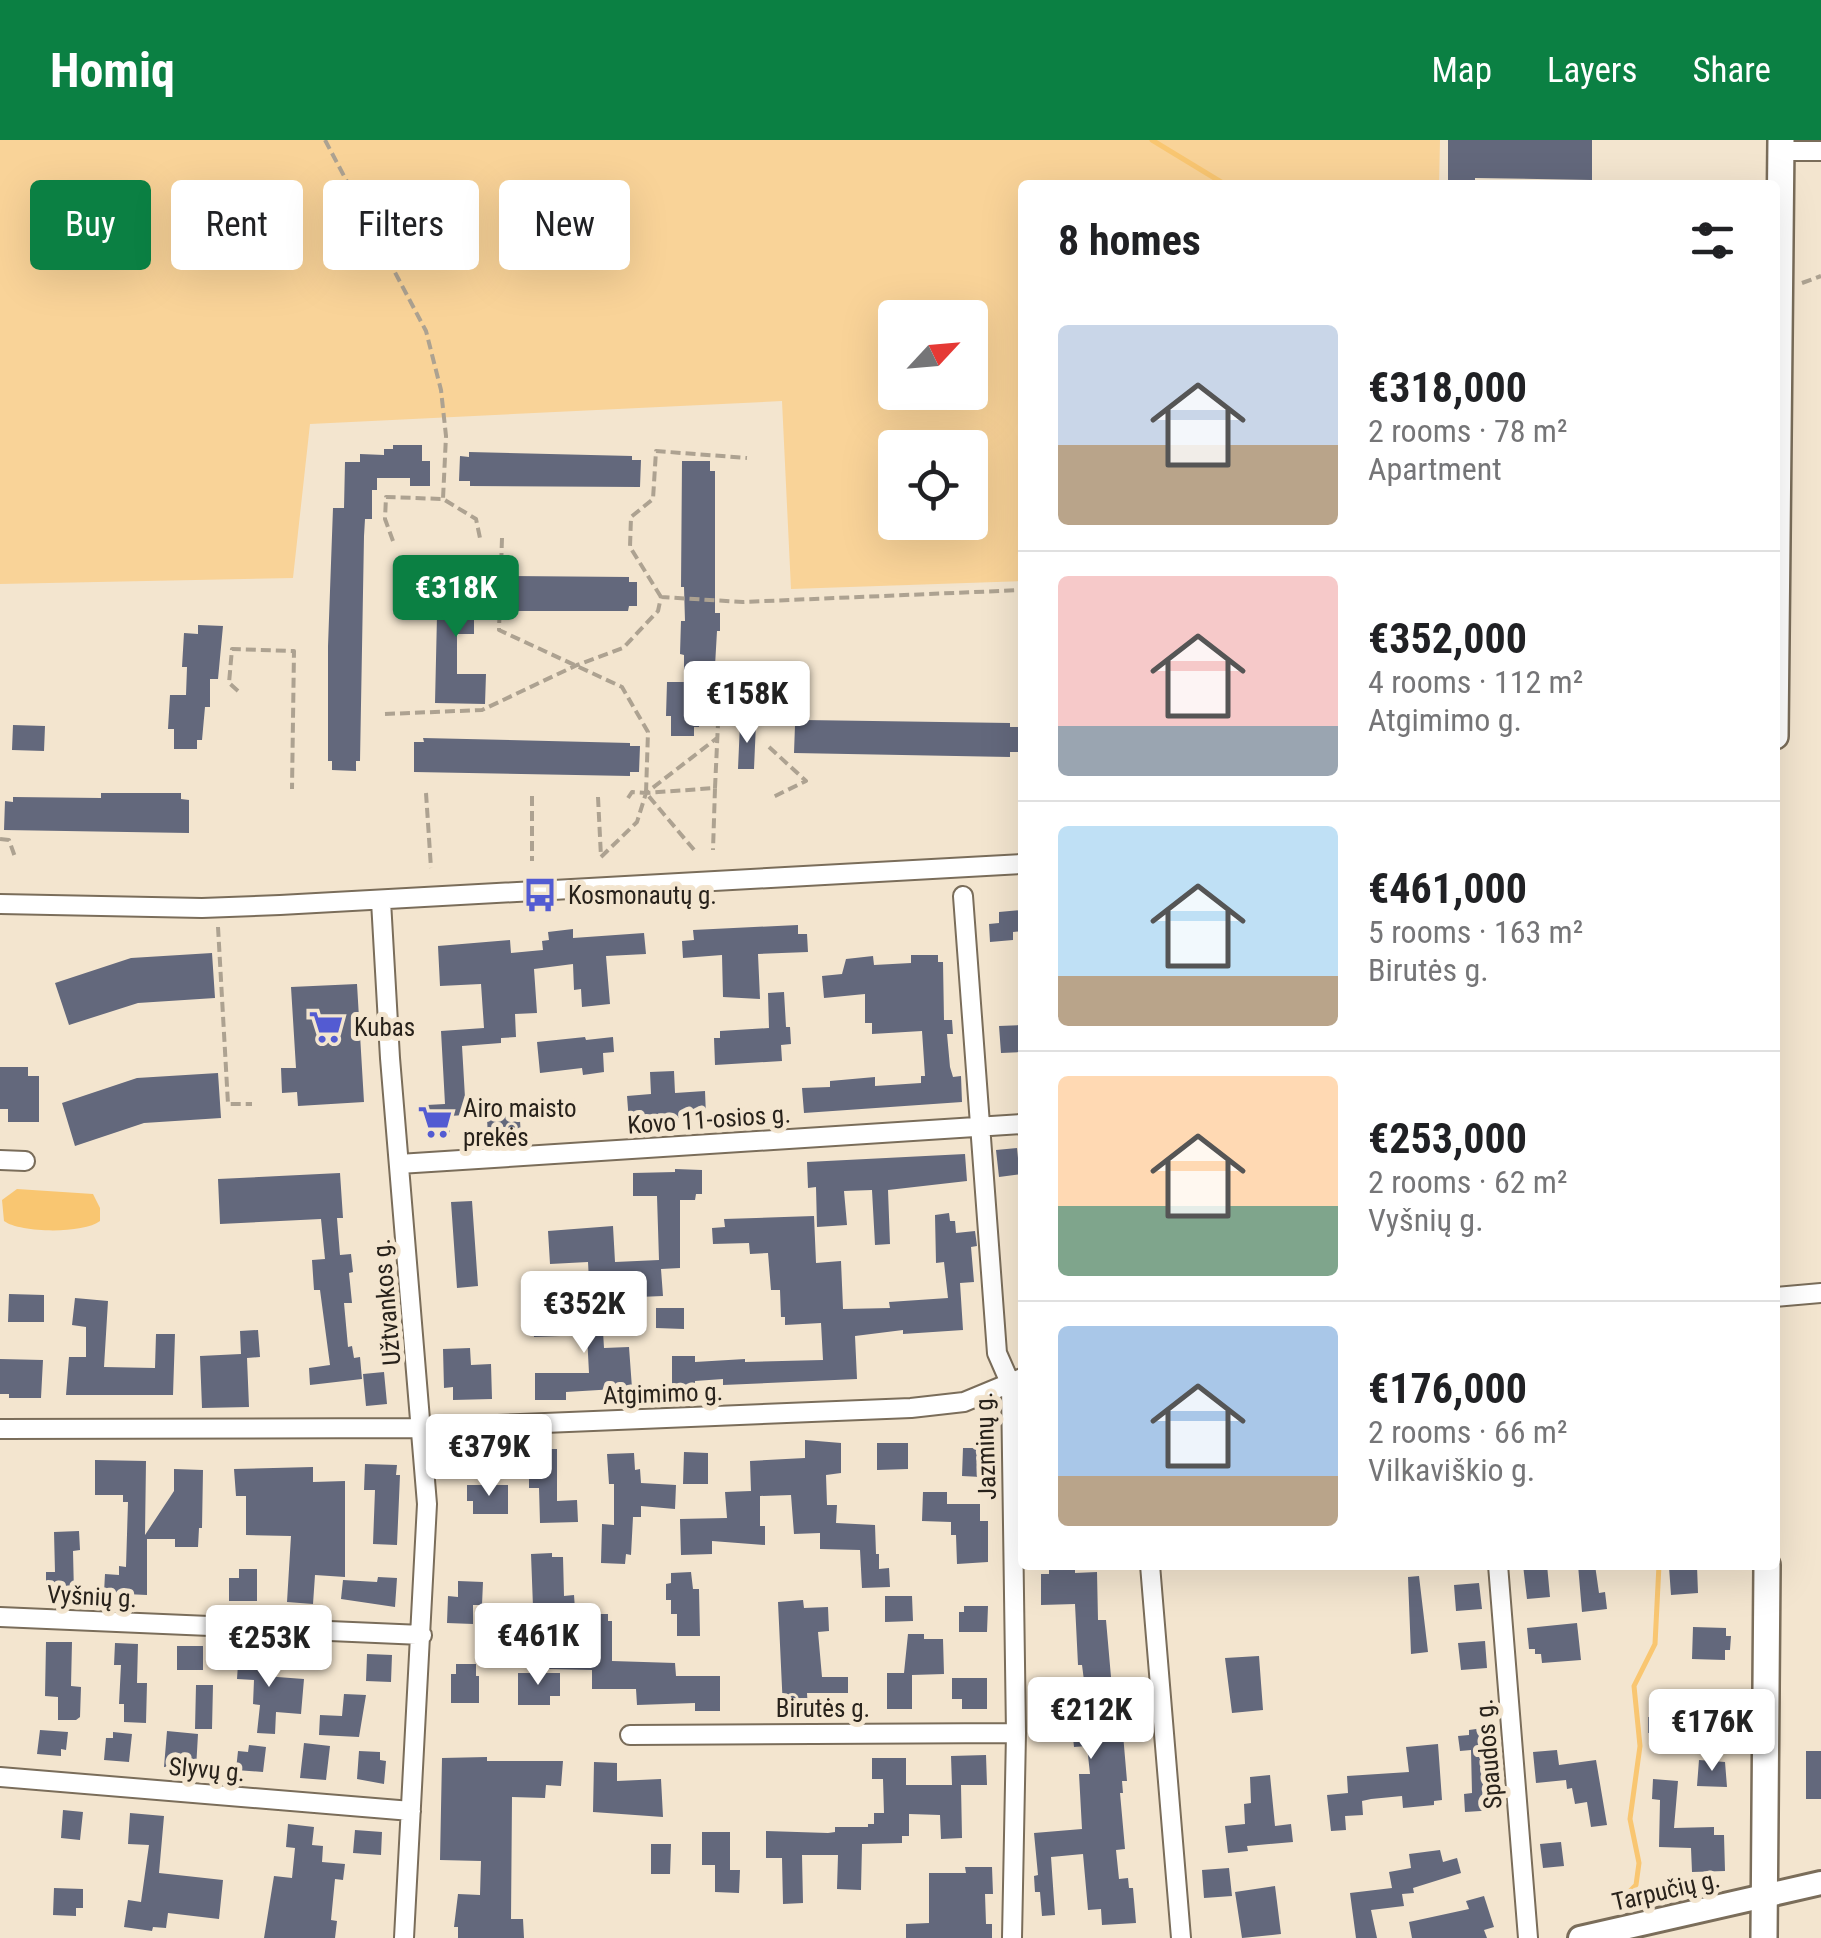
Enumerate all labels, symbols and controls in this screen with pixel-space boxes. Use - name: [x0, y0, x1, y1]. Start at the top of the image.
- text: Homiq: [50, 42, 175, 99]
- text: Map: [1431, 50, 1492, 91]
- text: Layers: [1547, 50, 1637, 91]
- text: Share: [1692, 50, 1771, 91]
- chip: Buy: [30, 180, 151, 270]
- chip: Rent: [171, 180, 303, 270]
- chip: Filters: [323, 180, 479, 270]
- chip: New: [499, 180, 630, 270]
- icon: filters: [1685, 213, 1740, 268]
- text: 8 homes: [1058, 216, 1201, 265]
- north arrow: [878, 300, 988, 410]
- map controls: [878, 300, 988, 540]
- text: €318,000: [1368, 363, 1527, 412]
- icon: home: [1138, 365, 1258, 485]
- text: 2 rooms · 78 m²: [1368, 412, 1567, 450]
- button: locate: [878, 430, 988, 540]
- text: Apartment: [1368, 450, 1502, 488]
- pin: €318K: [386, 555, 526, 640]
- text: €318K: [415, 568, 497, 606]
- text: €352,000: [1368, 614, 1527, 663]
- icon: home: [1138, 616, 1258, 736]
- pin: €158K: [677, 661, 817, 746]
- text: 4 rooms · 112 m²: [1368, 663, 1583, 701]
- text: €158K: [706, 674, 788, 712]
- text: Atgimimo g.: [1368, 701, 1522, 739]
- text: €461,000: [1368, 864, 1527, 913]
- icon: home: [1138, 866, 1258, 986]
- bus stop icon: Kosmonautų g.: [521, 876, 559, 914]
- place label: Kosmonautų g.: [568, 881, 717, 910]
- text: 5 rooms · 163 m²: [1368, 913, 1583, 951]
- text: Birutės g.: [1368, 951, 1489, 989]
- supermarket icon: Kubas: [307, 1008, 345, 1046]
- place label: Kubas: [354, 1013, 415, 1042]
- place label: Airo maisto prekės: [463, 1094, 576, 1152]
- street label: Kovo 11-osios g.: [626, 1099, 792, 1140]
- supermarket icon: Airo maisto prekės: [416, 1103, 454, 1141]
- text: €253,000: [1368, 1114, 1527, 1163]
- icon: home: [1138, 1116, 1258, 1236]
- text: 2 rooms · 62 m²: [1368, 1163, 1567, 1201]
- text: Vyšnių g.: [1368, 1201, 1484, 1239]
- street label: Užtvankos g.: [367, 1237, 406, 1366]
- pin: €352K: [514, 1271, 654, 1356]
- text: €352K: [543, 1284, 625, 1322]
- text: €176,000: [1368, 1364, 1527, 1413]
- icon: home: [1138, 1366, 1258, 1486]
- street label: Atgimimo g.: [602, 1377, 724, 1410]
- street label: Jazminų g.: [969, 1391, 1002, 1501]
- text: 2 rooms · 66 m²: [1368, 1413, 1567, 1451]
- pin: €379K: [419, 1414, 559, 1499]
- text: €379K: [448, 1427, 530, 1465]
- text: Vilkaviškio g.: [1368, 1451, 1535, 1489]
- street label: Vyšnių g.: [46, 1580, 138, 1613]
- pin: €461K: [468, 1603, 608, 1688]
- pin: €253K: [199, 1605, 339, 1690]
- text: €461K: [497, 1616, 579, 1654]
- text: €253K: [228, 1618, 310, 1656]
- pin: €212K: [1021, 1677, 1161, 1762]
- pin: €176K: [1642, 1689, 1782, 1774]
- text: €212K: [1050, 1690, 1132, 1728]
- street label: Birutės g.: [776, 1694, 870, 1723]
- street label: Spaudos g.: [1469, 1698, 1508, 1810]
- text: €176K: [1671, 1702, 1753, 1740]
- street label: Slyvų g.: [168, 1752, 246, 1787]
- street label: Tarpučių g.: [1609, 1864, 1723, 1917]

